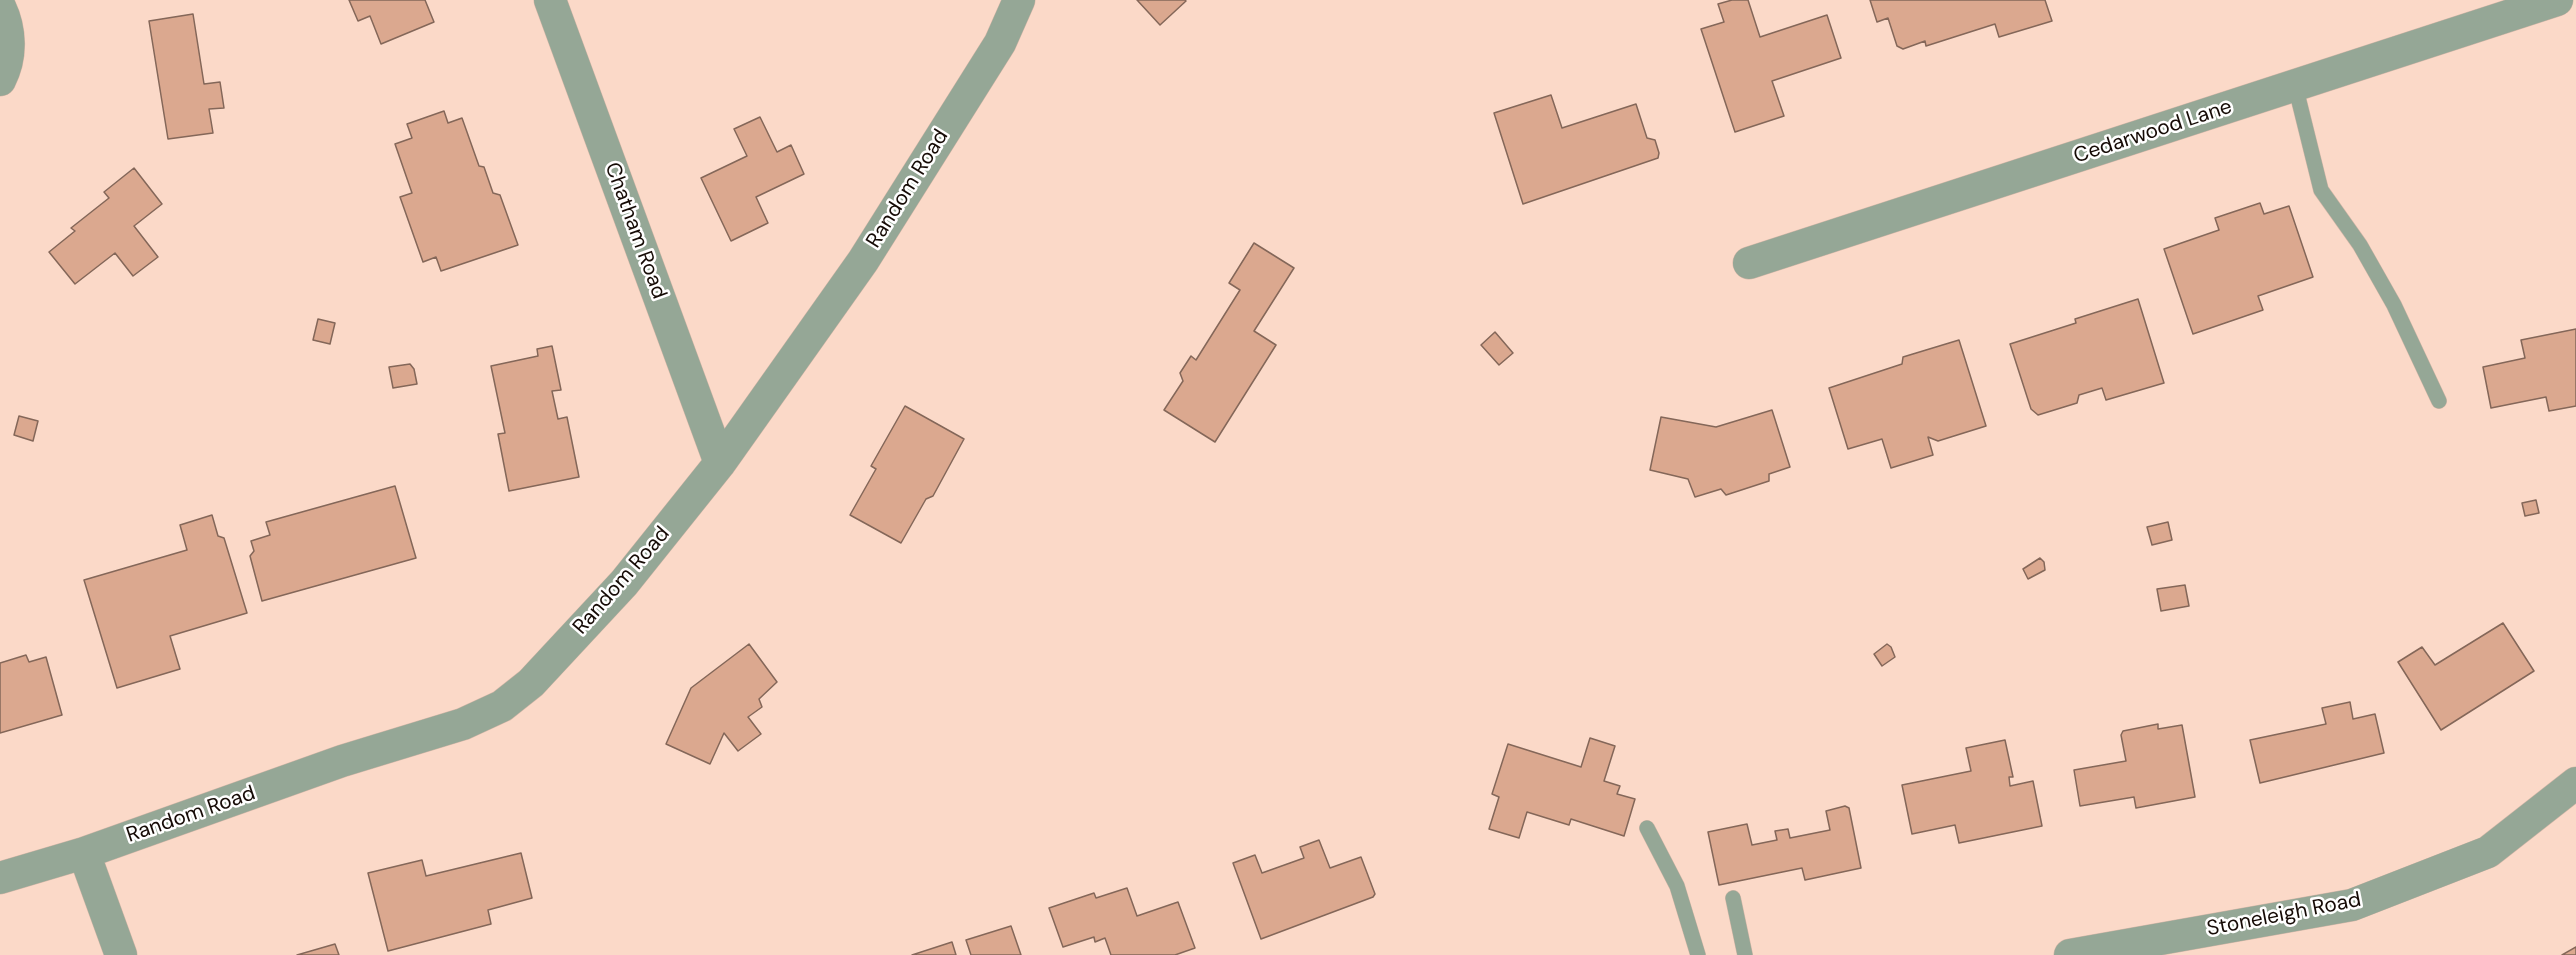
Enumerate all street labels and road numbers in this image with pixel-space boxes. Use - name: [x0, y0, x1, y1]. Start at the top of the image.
- street label: Cedarwood Lane: [2071, 95, 2235, 169]
- street label: Random Road: [862, 125, 954, 253]
- street label: Chatham Road: [599, 159, 671, 303]
- street label: Random Road: [568, 522, 676, 640]
- street label: Random Road: [123, 781, 259, 849]
- street label: Stoneleigh Road: [2205, 888, 2363, 942]

